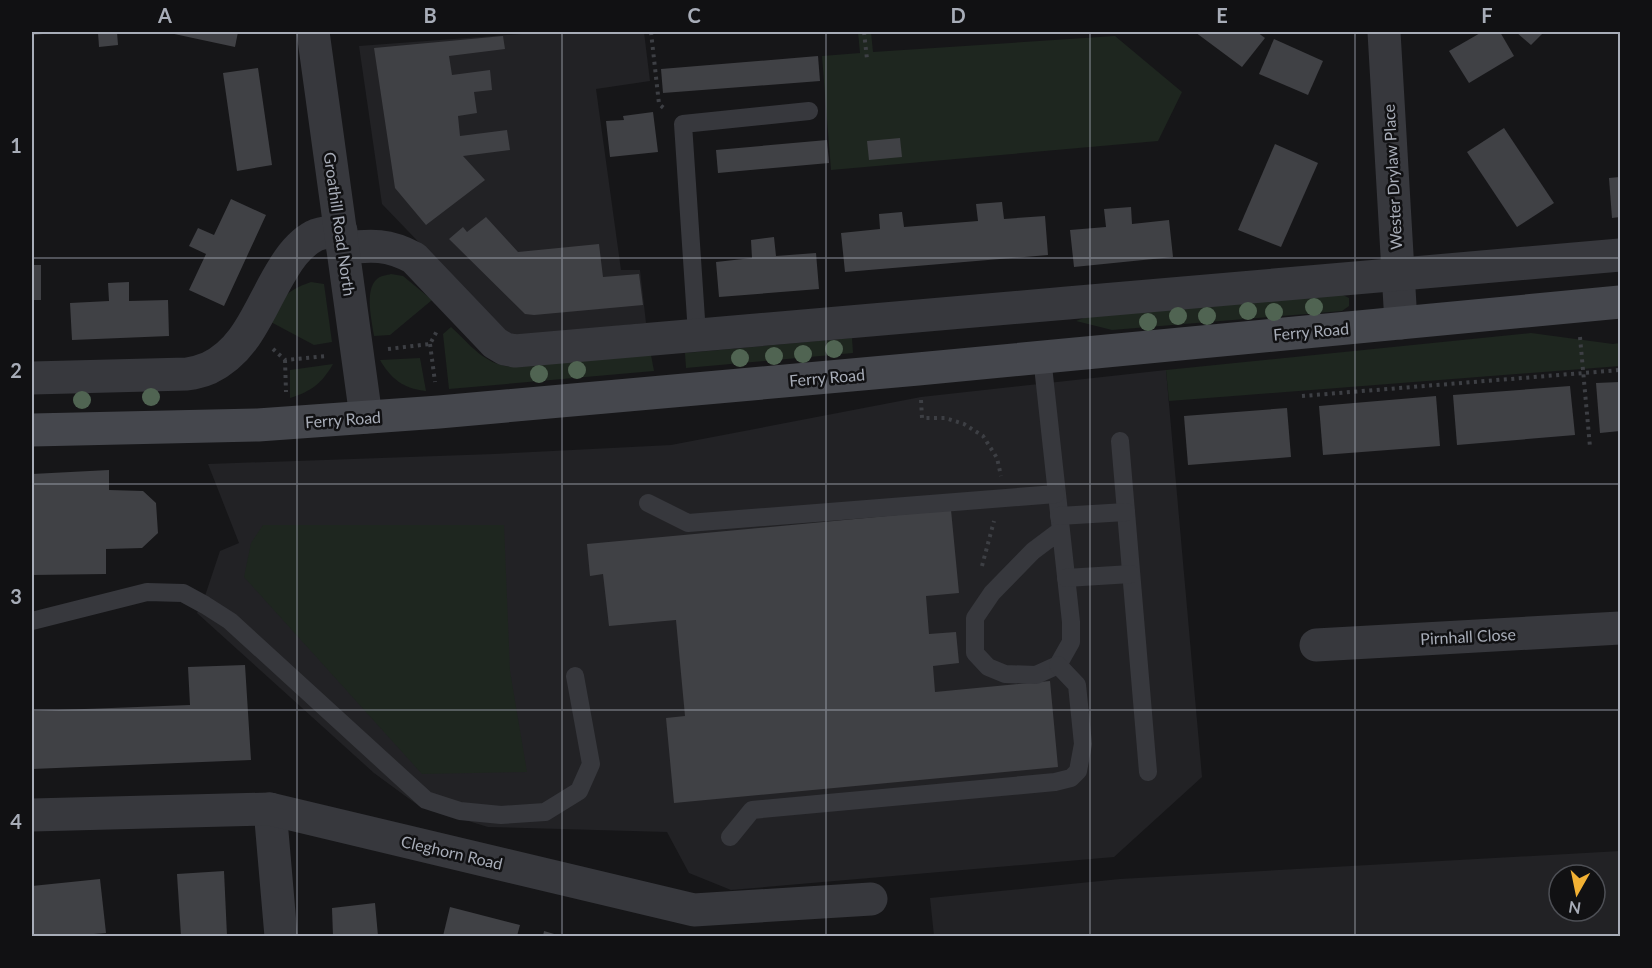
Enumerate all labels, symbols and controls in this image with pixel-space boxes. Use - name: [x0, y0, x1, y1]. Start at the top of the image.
- text: A: [157, 3, 172, 27]
- text: B: [423, 3, 437, 27]
- text: C: [687, 3, 701, 27]
- text: D: [950, 3, 966, 27]
- text: E: [1216, 3, 1228, 27]
- text: F: [1481, 3, 1493, 27]
- street label: Wester Drylaw Place: [1379, 104, 1405, 250]
- text: 1: [10, 133, 22, 157]
- street label: Groathill Road North: [320, 151, 360, 297]
- street label: Ferry Road: [1272, 318, 1350, 344]
- text: 2: [10, 358, 22, 382]
- street label: Ferry Road: [788, 364, 866, 390]
- street label: Ferry Road: [304, 407, 382, 431]
- text: 3: [10, 584, 22, 608]
- street label: Pirnhall Close: [1420, 624, 1516, 648]
- text: 4: [10, 809, 22, 833]
- street label: Cleghorn Road: [399, 831, 505, 873]
- north arrow: [1547, 863, 1607, 923]
- text: N: [1567, 898, 1582, 919]

